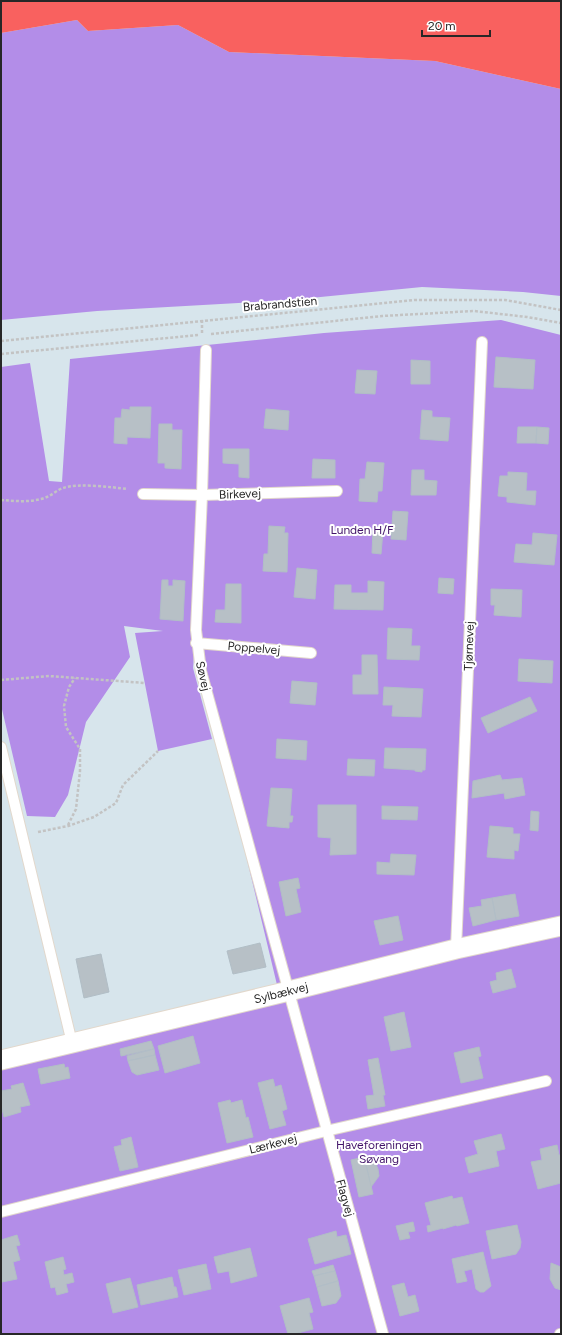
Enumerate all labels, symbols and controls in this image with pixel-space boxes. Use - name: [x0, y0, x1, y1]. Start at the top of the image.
- scale bar: [422, 12, 490, 38]
- text: 20 m: [428, 19, 456, 33]
- street label: Brabrandstien: [242, 294, 318, 314]
- street label: Birkevej: [219, 486, 261, 502]
- park label: Lunden H/F: [330, 523, 394, 537]
- street label: Tjørnevej: [461, 621, 477, 671]
- street label: Poppelvej: [227, 639, 281, 657]
- street label: Søvej: [193, 660, 213, 692]
- street label: Sylbækvej: [252, 979, 310, 1007]
- street label: Lærkevej: [248, 1131, 298, 1157]
- park label: Haveforeningen Søvang: [336, 1138, 422, 1166]
- street label: Flagvej: [333, 1178, 357, 1218]

